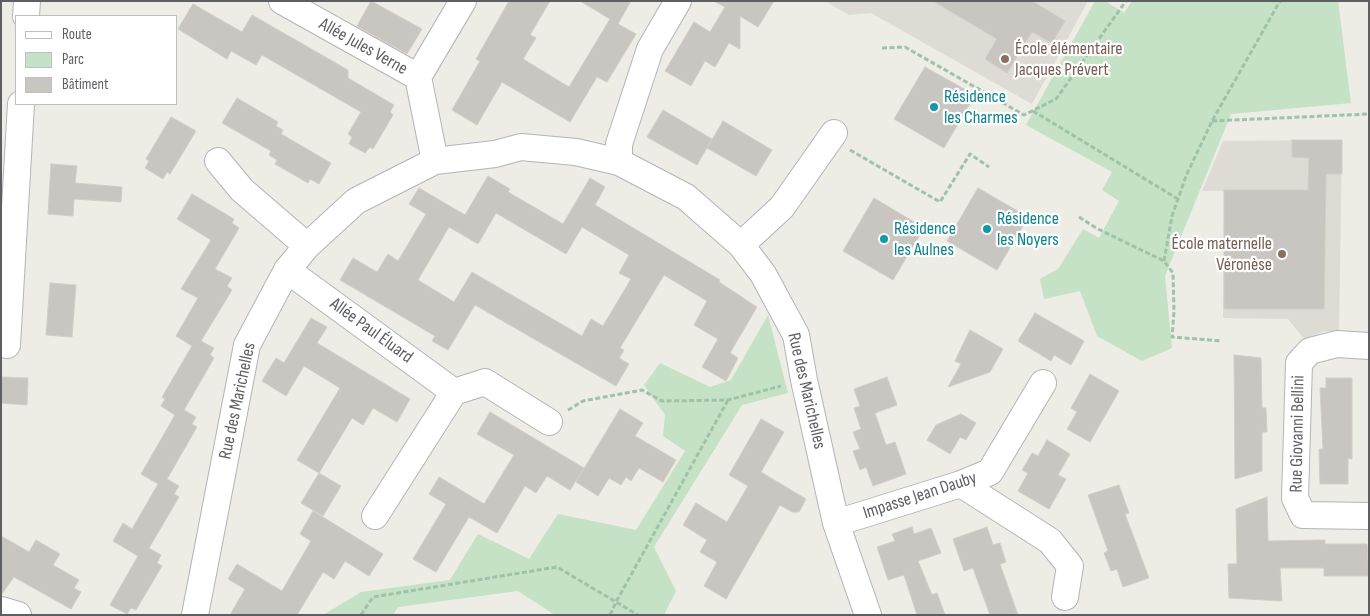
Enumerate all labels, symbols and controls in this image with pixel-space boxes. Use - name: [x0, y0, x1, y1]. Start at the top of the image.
- street label: Allée Jules Verne: [315, 14, 411, 80]
- legend: [15, 15, 178, 105]
- text: Route: [62, 25, 92, 44]
- place label: École élémentaire Jacques Prévert: [1015, 38, 1123, 80]
- text: Parc: [62, 50, 84, 69]
- marker: École élémentaire Jacques Prévert: [999, 53, 1011, 65]
- text: Bâtiment: [62, 75, 109, 94]
- place label: Résidence les Charmes: [944, 86, 1018, 128]
- marker: Résidence les Charmes: [928, 101, 940, 113]
- place label: Résidence les Noyers: [997, 208, 1059, 250]
- place label: Résidence les Aulnes: [894, 218, 956, 260]
- marker: Résidence les Noyers: [981, 223, 993, 235]
- marker: Résidence les Aulnes: [878, 233, 890, 245]
- place label: École maternelle Véronèse: [1172, 233, 1272, 276]
- marker: École maternelle Véronèse: [1276, 248, 1288, 260]
- street label: Allée Paul Éluard: [325, 294, 417, 368]
- street label: Rue des Marichelles: [782, 331, 830, 451]
- street label: Rue des Marichelles: [215, 341, 261, 461]
- street label: Rue Giovanni Bellini: [1286, 375, 1310, 493]
- street label: Impasse Jean Dauby: [860, 467, 980, 525]

